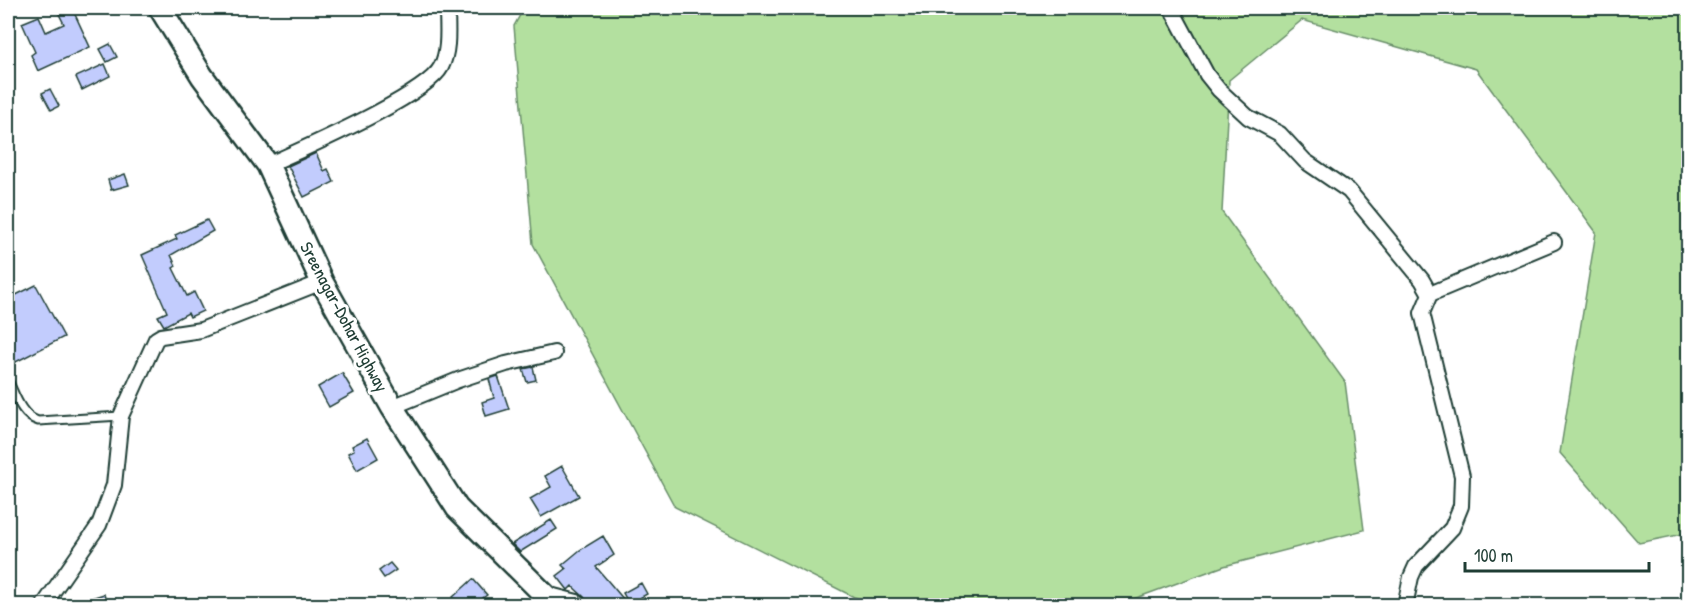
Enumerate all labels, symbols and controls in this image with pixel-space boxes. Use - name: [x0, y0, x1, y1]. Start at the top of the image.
- street label: Sreenagar-Dohar Highway: [294, 237, 395, 396]
- scale bar: [1465, 535, 1650, 573]
- text: 100 m: [1474, 543, 1513, 568]

